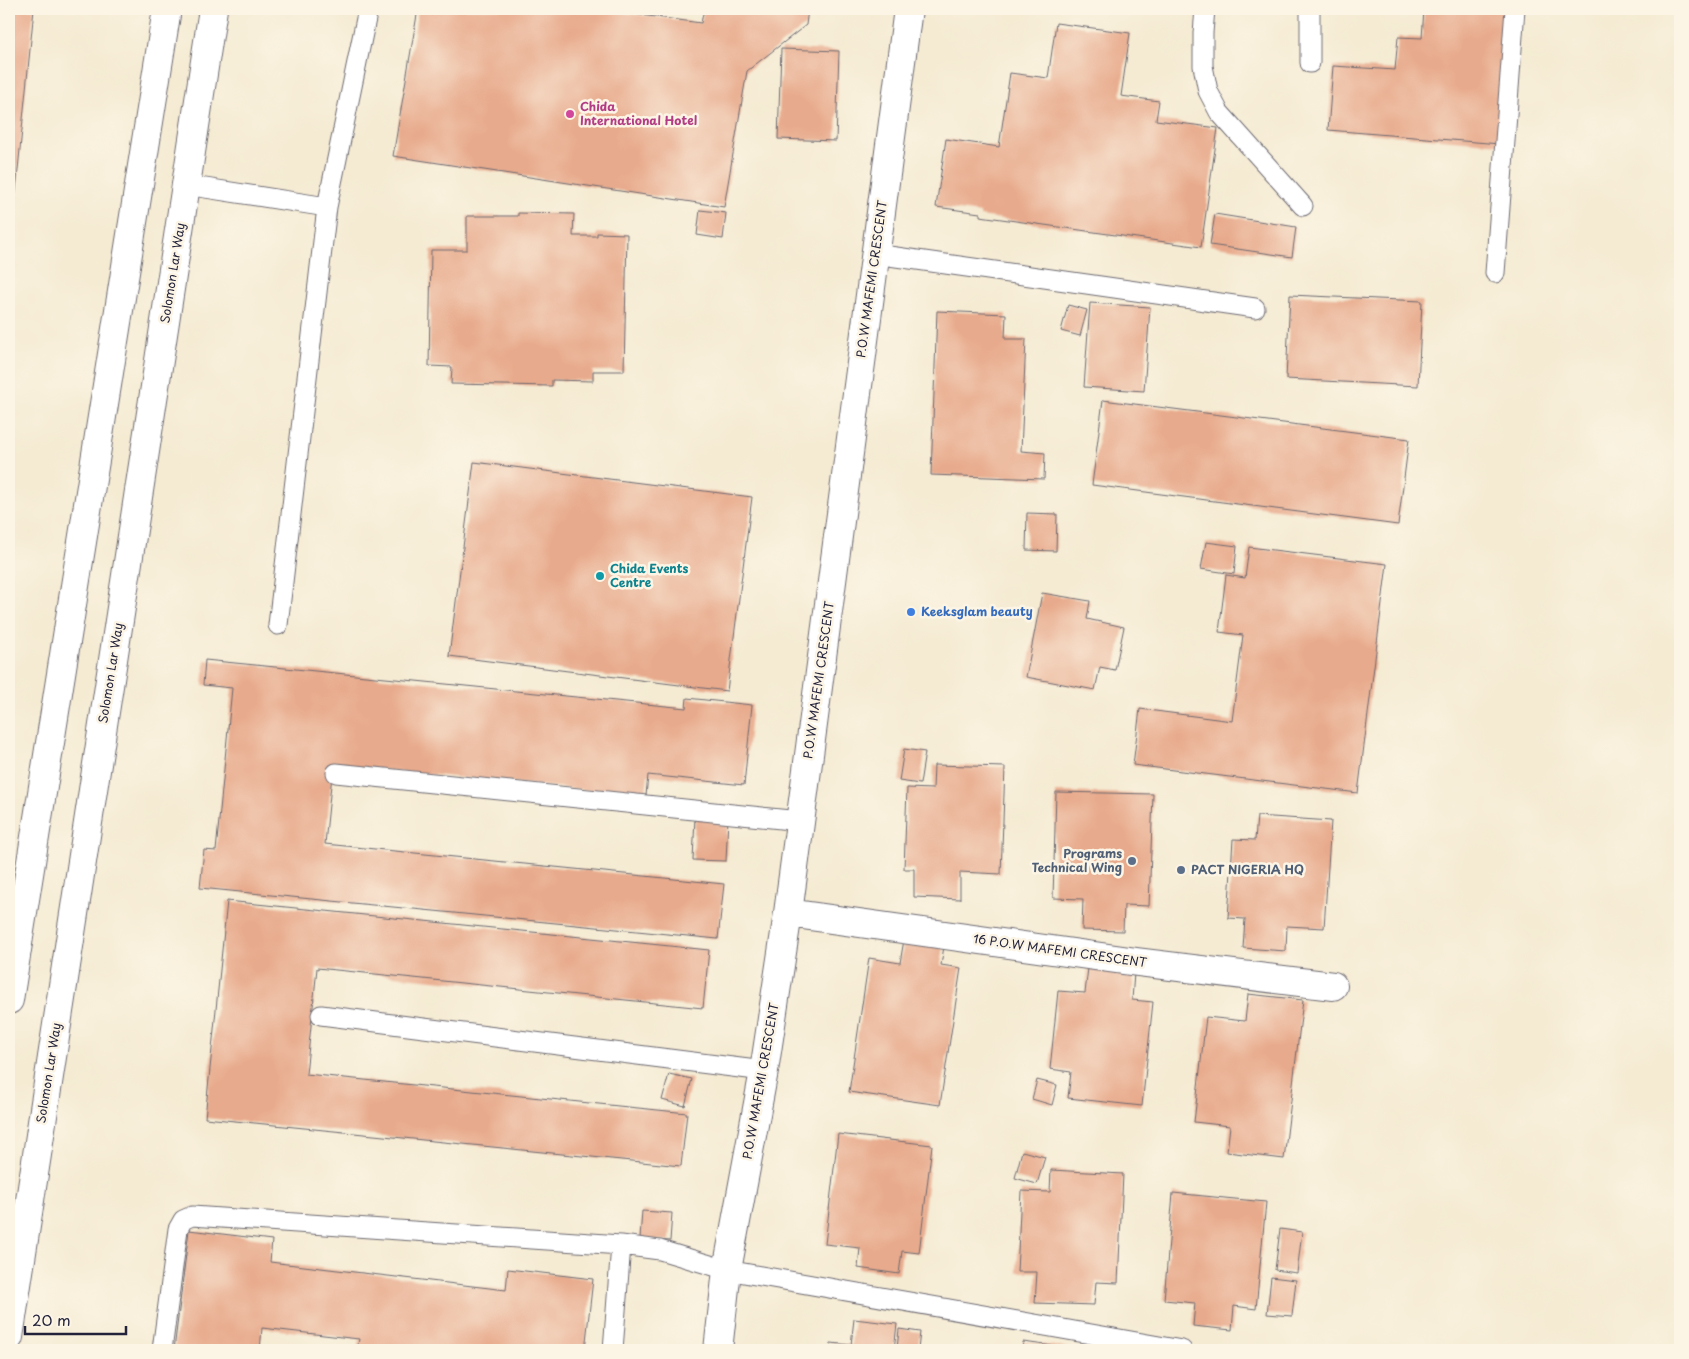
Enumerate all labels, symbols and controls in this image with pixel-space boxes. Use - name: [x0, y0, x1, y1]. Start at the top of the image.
- place label: Chida International Hotel: [580, 97, 697, 129]
- marker: Chida International Hotel: [564, 108, 576, 120]
- street label: P.O.W MAFEMI CRESCENT: [851, 198, 891, 359]
- street label: Solomon Lar Way: [155, 221, 189, 324]
- place label: Chida Events Centre: [610, 559, 688, 591]
- marker: Chida Events Centre: [594, 570, 606, 582]
- street label: P.O.W MAFEMI CRESCENT: [798, 599, 838, 760]
- place label: Keeksglam beauty: [921, 602, 1033, 620]
- marker: Keeksglam beauty: [905, 606, 917, 618]
- street label: Solomon Lar Way: [93, 621, 127, 724]
- place label: Programs Technical Wing: [1032, 844, 1122, 876]
- marker: Programs Technical Wing: [1126, 855, 1138, 867]
- place label: PACT NIGERIA HQ: [1191, 860, 1304, 878]
- marker: PACT NIGERIA HQ: [1175, 864, 1187, 876]
- street label: 16 P.O.W MAFEMI CRESCENT: [972, 929, 1149, 971]
- street label: P.O.W MAFEMI CRESCENT: [737, 1000, 783, 1161]
- street label: Solomon Lar Way: [31, 1021, 65, 1124]
- scale bar: [25, 1304, 126, 1336]
- text: 20 m: [32, 1308, 71, 1331]

